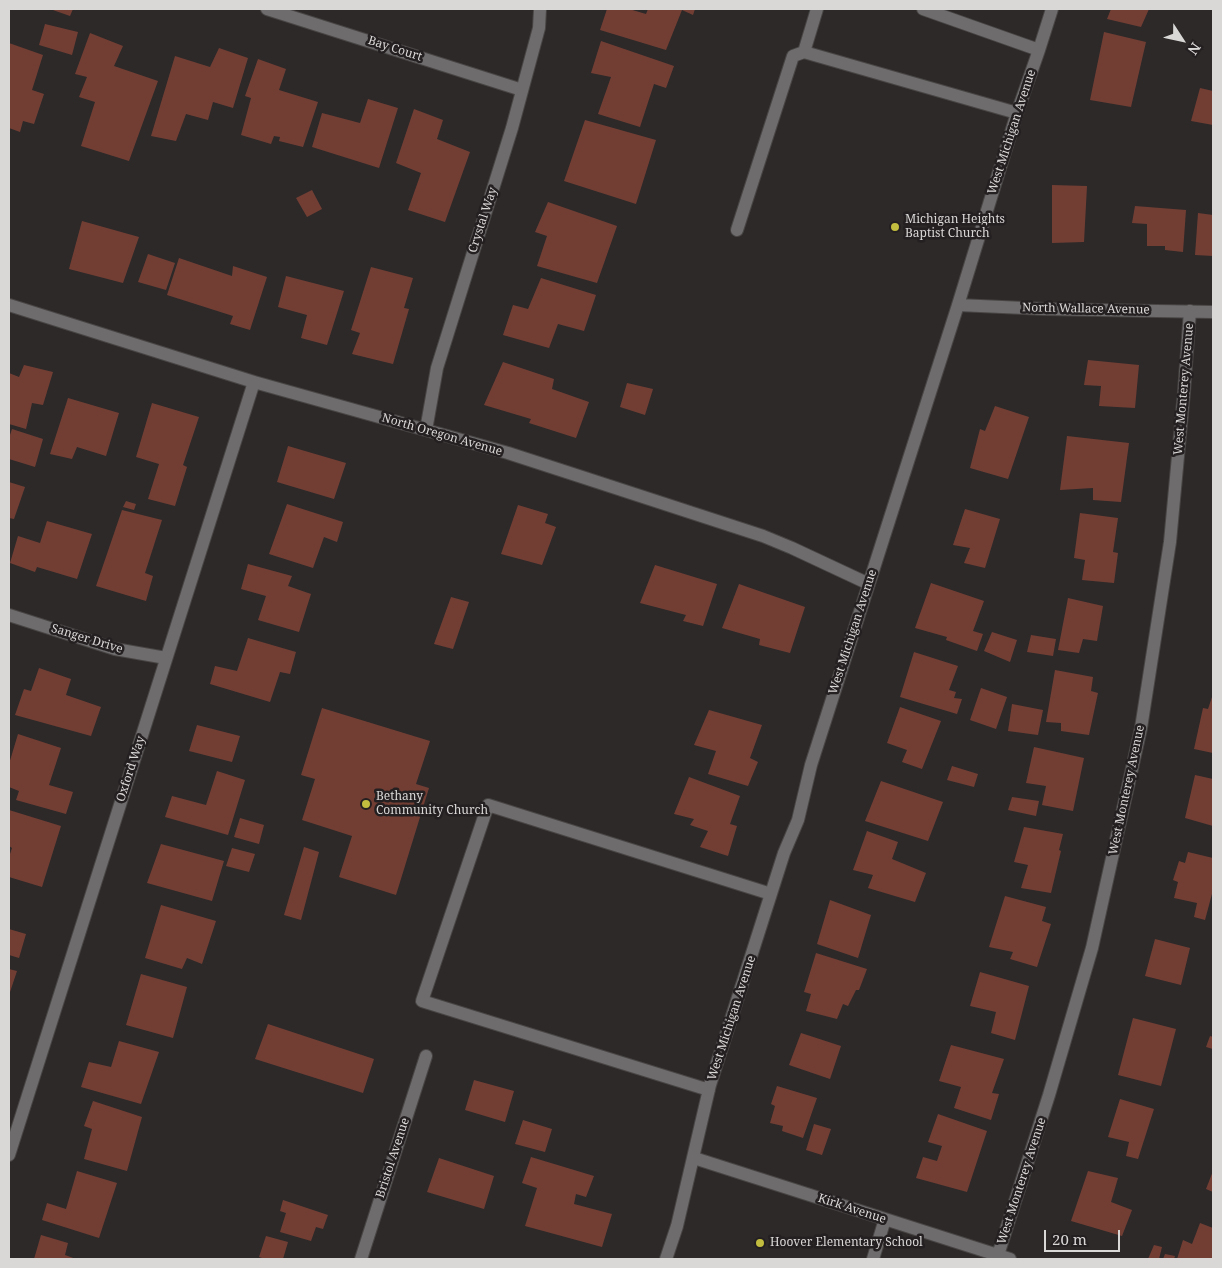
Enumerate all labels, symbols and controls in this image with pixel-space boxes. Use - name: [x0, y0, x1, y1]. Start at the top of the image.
- north arrow: [1157, 15, 1207, 65]
- street label: Bay Court: [366, 33, 424, 65]
- text: N: [1184, 39, 1206, 59]
- street label: West Michigan Avenue: [985, 68, 1039, 196]
- street label: Crystal Way: [466, 185, 500, 255]
- place label: Michigan Heights Baptist Church: [905, 213, 1005, 241]
- marker: Michigan Heights Baptist Church: [889, 221, 901, 233]
- street label: North Wallace Avenue: [1022, 301, 1150, 317]
- street label: West Monterey Avenue: [1171, 322, 1197, 456]
- street label: North Oregon Avenue: [380, 411, 504, 459]
- street label: West Michigan Avenue: [826, 568, 880, 696]
- street label: Sanger Drive: [49, 621, 125, 657]
- street label: West Monterey Avenue: [1106, 724, 1148, 856]
- street label: Oxford Way: [114, 734, 148, 804]
- place label: Bethany Community Church: [376, 790, 488, 818]
- marker: Bethany Community Church: [360, 798, 372, 810]
- street label: West Michigan Avenue: [705, 954, 759, 1082]
- street label: Bristol Avenue: [373, 1116, 413, 1200]
- street label: West Monterey Avenue: [995, 1116, 1049, 1246]
- street label: Kirk Avenue: [816, 1191, 888, 1227]
- scale bar: [1047, 1220, 1123, 1252]
- text: 20 m: [1052, 1229, 1087, 1249]
- place label: Hoover Elementary School: [770, 1236, 923, 1250]
- marker: Hoover Elementary School: [754, 1237, 766, 1249]

